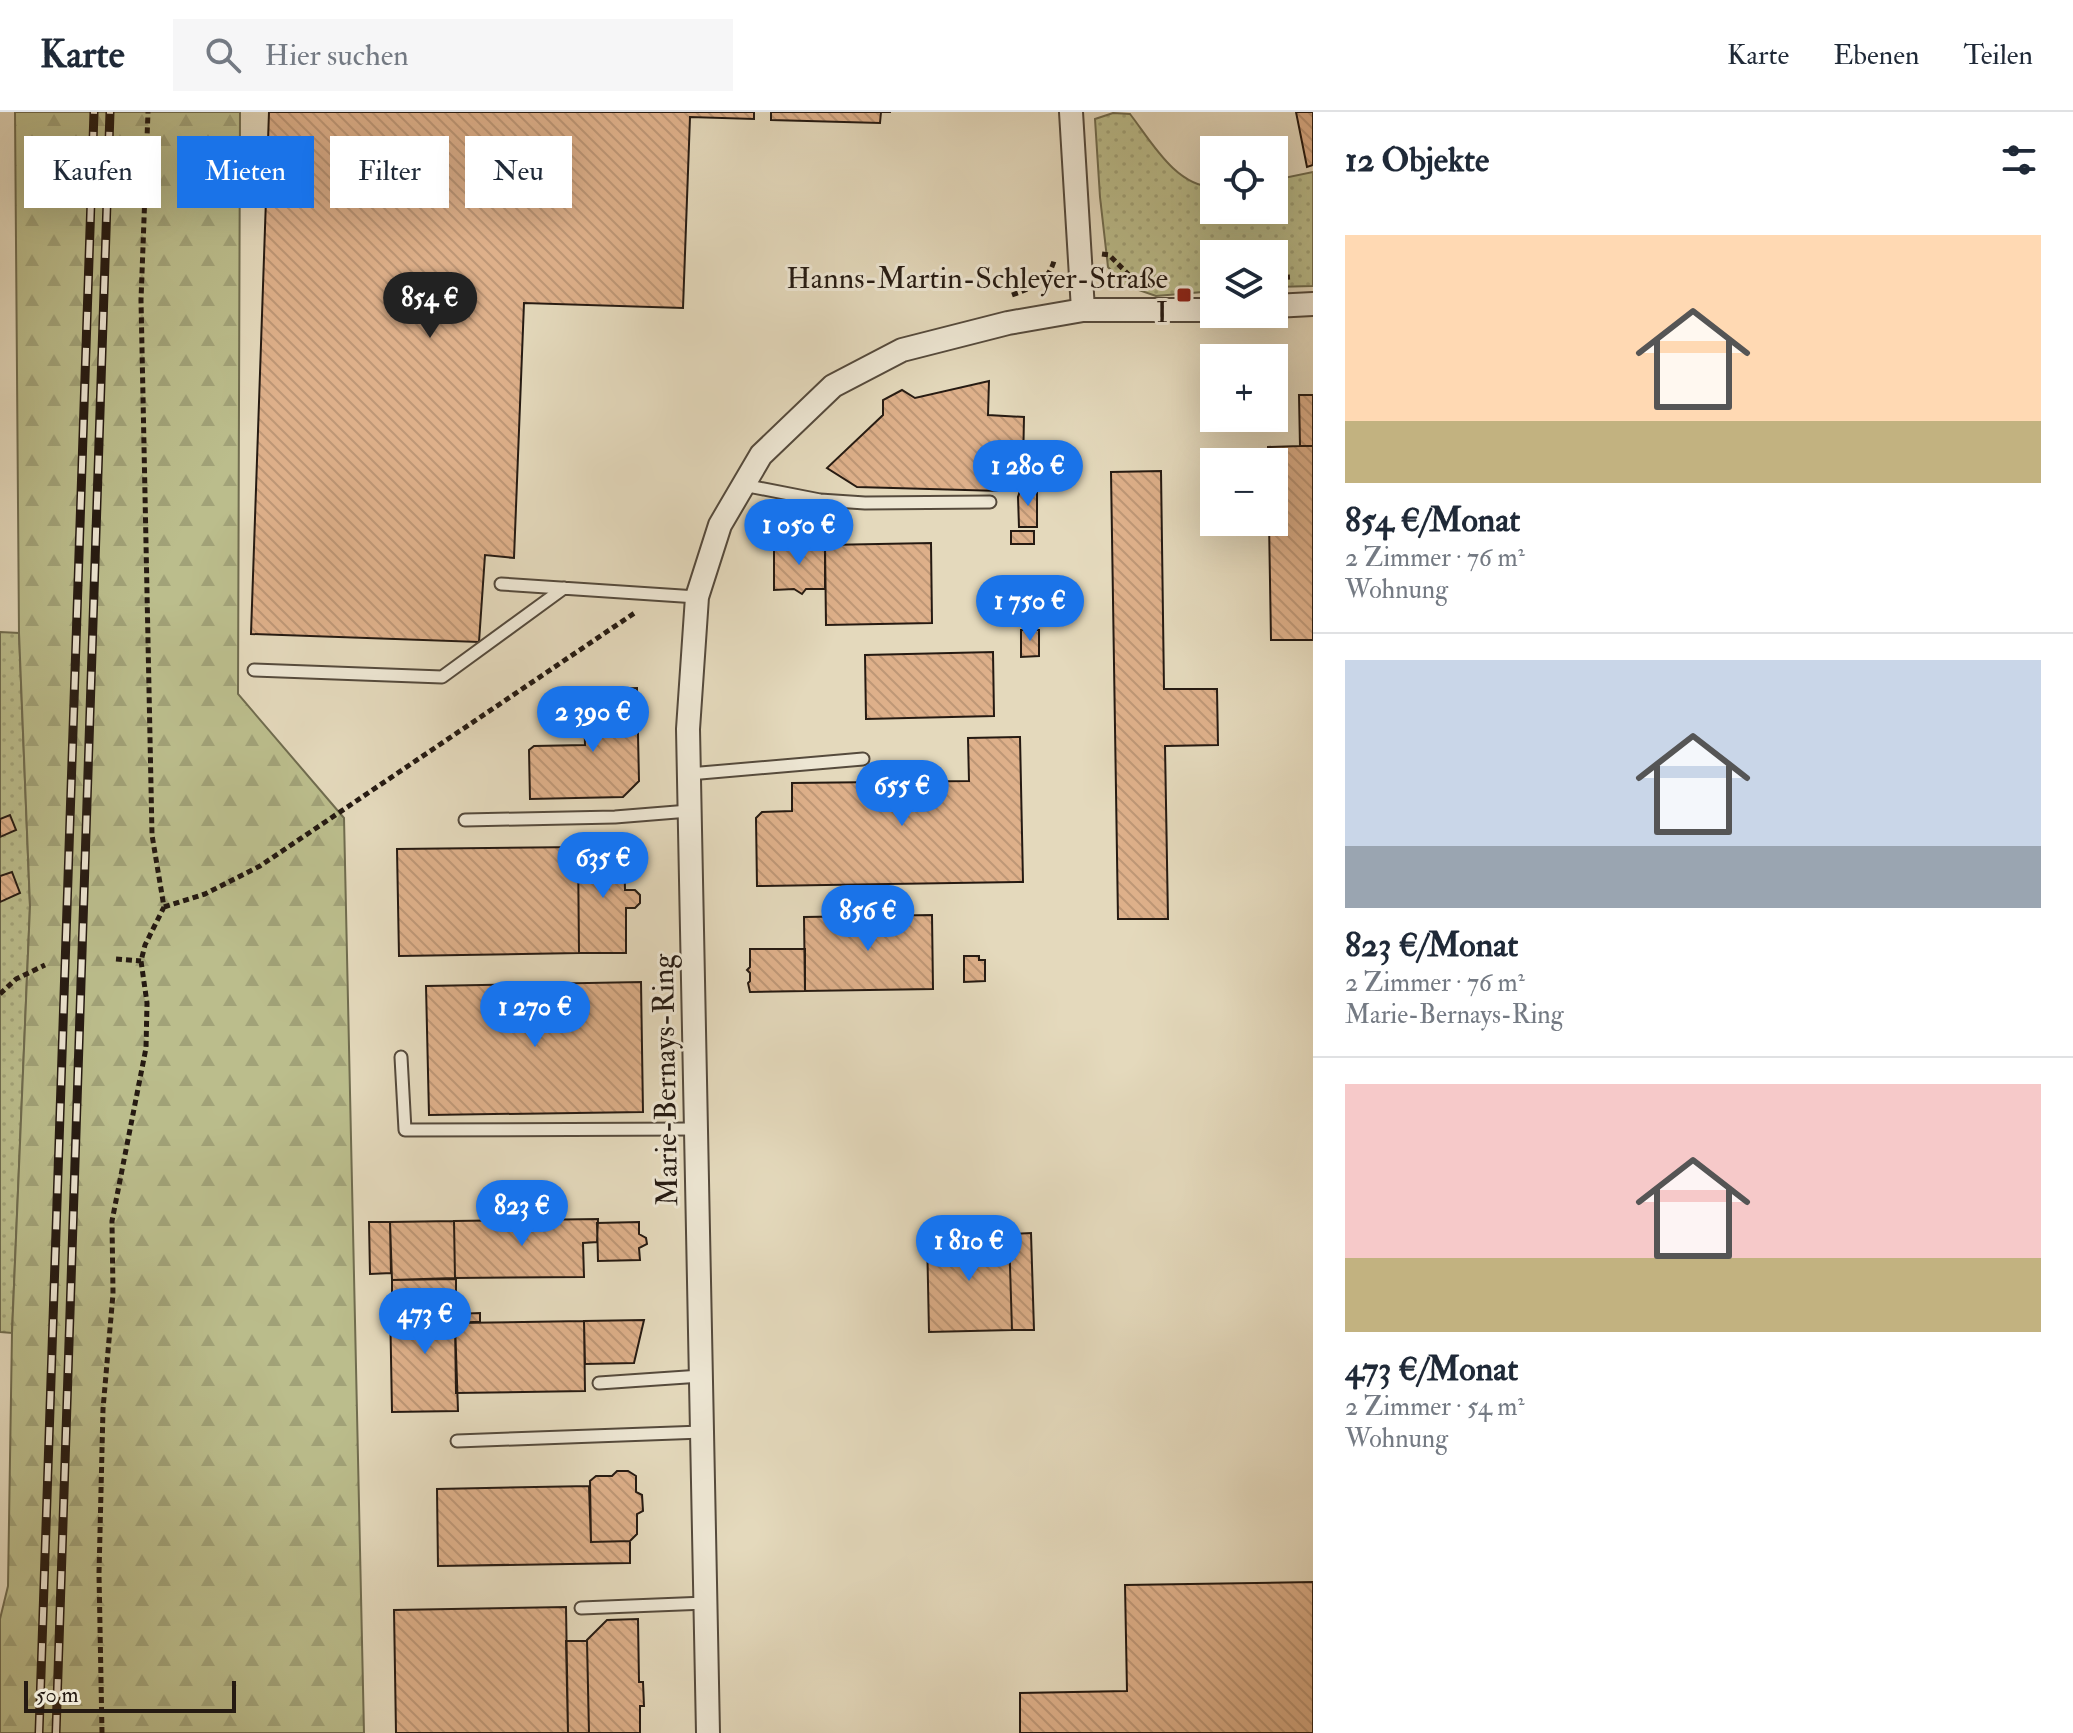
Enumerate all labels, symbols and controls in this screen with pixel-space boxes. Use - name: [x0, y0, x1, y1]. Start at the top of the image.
- search box: [173, 19, 733, 91]
- text: Karte: [40, 31, 125, 79]
- icon: search: [201, 33, 245, 77]
- text: Hier suchen: [265, 37, 409, 74]
- text: Karte: [1727, 38, 1789, 73]
- text: Ebenen: [1833, 38, 1919, 73]
- text: Teilen: [1963, 38, 2033, 73]
- chip: Kaufen: [24, 136, 161, 208]
- chip: Mieten: [177, 136, 314, 208]
- chip: Filter: [330, 136, 449, 208]
- chip: Neu: [465, 136, 572, 208]
- map controls: [1200, 136, 1288, 536]
- button: locate: [1200, 136, 1288, 224]
- icon: filters: [1997, 138, 2041, 182]
- text: 12 Objekte: [1345, 139, 1489, 182]
- button: layers: [1200, 240, 1288, 328]
- place label: Hanns-Martin-Schleyer-Straße I: [786, 260, 1168, 331]
- pin: 854 €: [374, 272, 486, 340]
- text: 854 €: [401, 282, 459, 314]
- marker: Hanns-Martin-Schleyer-Straße I: [1175, 286, 1193, 304]
- icon: home: [1621, 287, 1765, 431]
- button: +: [1200, 344, 1288, 432]
- pin: 1 280 €: [954, 440, 1102, 508]
- button: −: [1200, 448, 1288, 536]
- text: 1 280 €: [991, 450, 1065, 482]
- pin: 1 050 €: [725, 499, 873, 567]
- text: 854 €/Monat: [1345, 499, 1520, 542]
- text: 1 050 €: [762, 509, 836, 541]
- text: 2 Zimmer · 76 m²: [1345, 542, 1525, 574]
- text: Wohnung: [1345, 574, 1448, 606]
- pin: 1 750 €: [956, 575, 1104, 643]
- text: 1 750 €: [994, 585, 1066, 617]
- pin: 2 390 €: [519, 686, 667, 754]
- text: 2 390 €: [555, 696, 631, 728]
- icon: home: [1621, 712, 1765, 856]
- pin: 655 €: [846, 760, 958, 828]
- text: 655 €: [874, 770, 930, 802]
- pin: 635 €: [547, 832, 659, 900]
- text: 635 €: [575, 842, 631, 874]
- pin: 856 €: [812, 885, 924, 953]
- text: 856 €: [839, 895, 897, 927]
- text: 823 €/Monat: [1345, 924, 1518, 967]
- street label: Marie-Bernays-Ring: [645, 952, 686, 1206]
- text: 2 Zimmer · 76 m²: [1345, 967, 1525, 999]
- pin: 1 270 €: [461, 981, 609, 1049]
- text: 1 270 €: [498, 991, 572, 1023]
- text: Marie-Bernays-Ring: [1345, 999, 1564, 1031]
- icon: home: [1621, 1136, 1765, 1280]
- pin: 823 €: [466, 1180, 578, 1248]
- text: 823 €: [494, 1190, 550, 1222]
- pin: 1 810 €: [895, 1215, 1043, 1283]
- text: 1 810 €: [934, 1225, 1004, 1257]
- pin: 473 €: [369, 1288, 481, 1356]
- text: 473 €: [397, 1298, 453, 1330]
- text: 473 €/Monat: [1345, 1348, 1518, 1391]
- text: 2 Zimmer · 54 m²: [1345, 1391, 1525, 1423]
- text: Wohnung: [1345, 1423, 1448, 1455]
- scale bar: [24, 1677, 236, 1713]
- text: 50 m: [36, 1681, 78, 1709]

